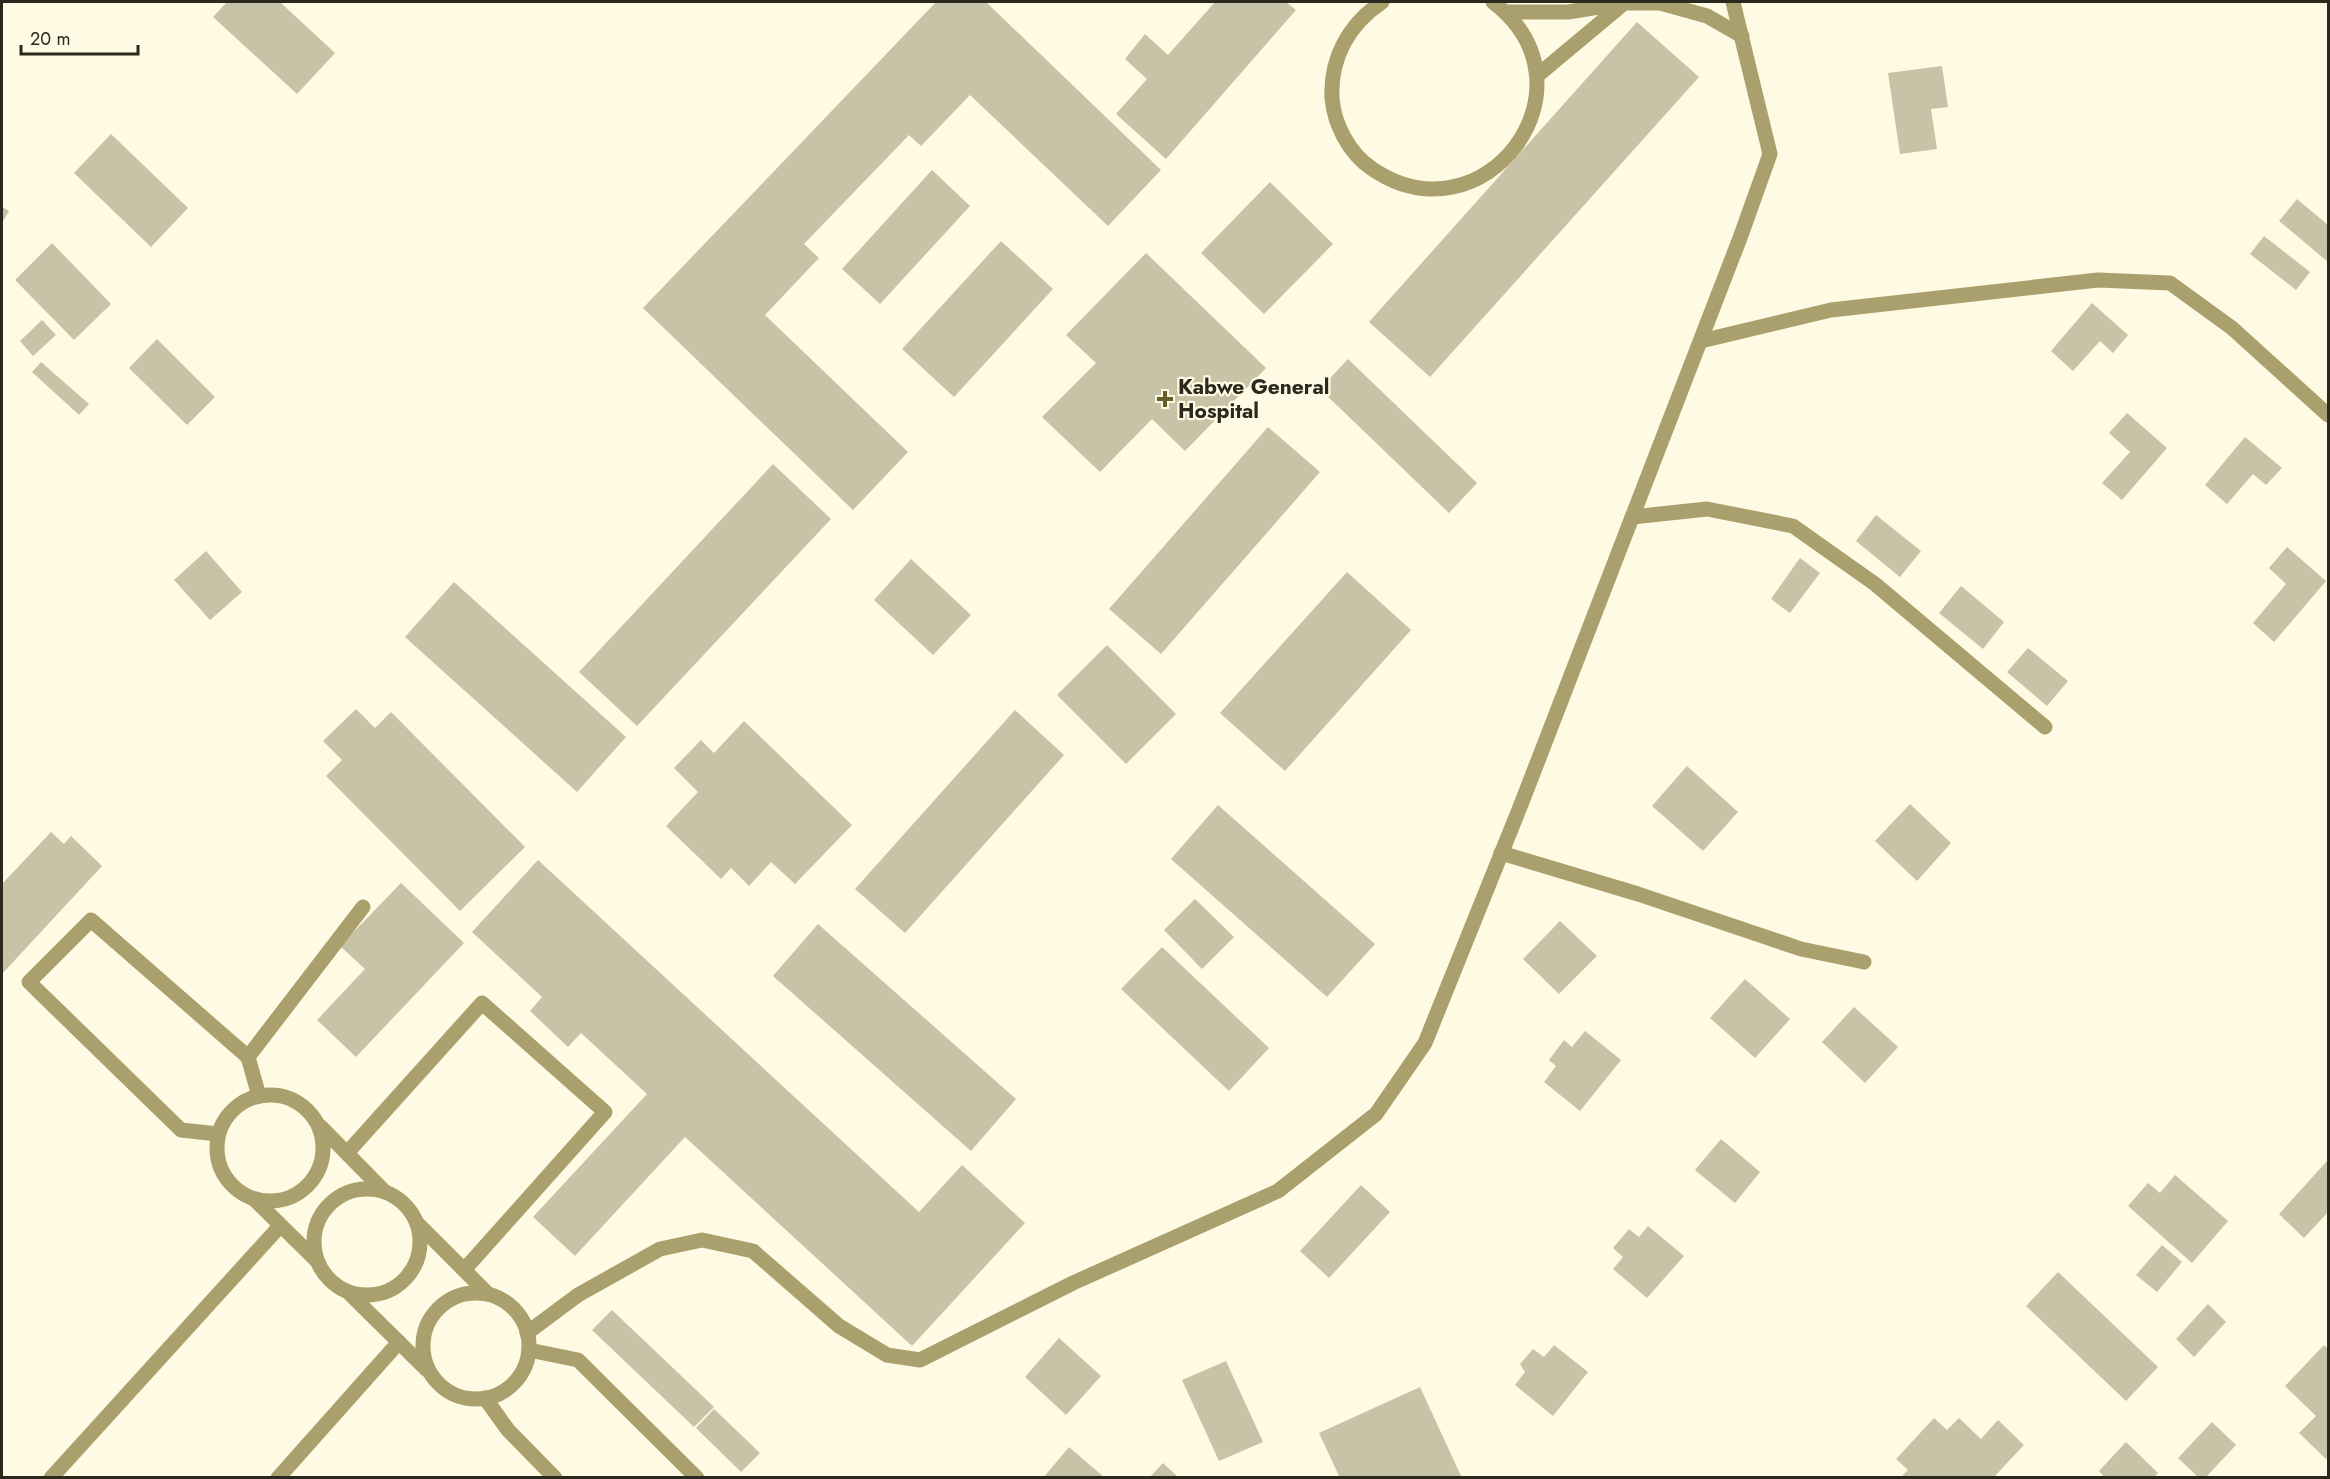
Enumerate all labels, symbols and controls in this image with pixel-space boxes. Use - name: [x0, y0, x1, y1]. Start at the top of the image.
- scale bar: [21, 18, 138, 56]
- text: 20 m: [30, 26, 70, 52]
- place label: Kabwe General Hospital: [1178, 372, 1330, 426]
- marker: Kabwe General Hospital: [1156, 390, 1174, 408]

